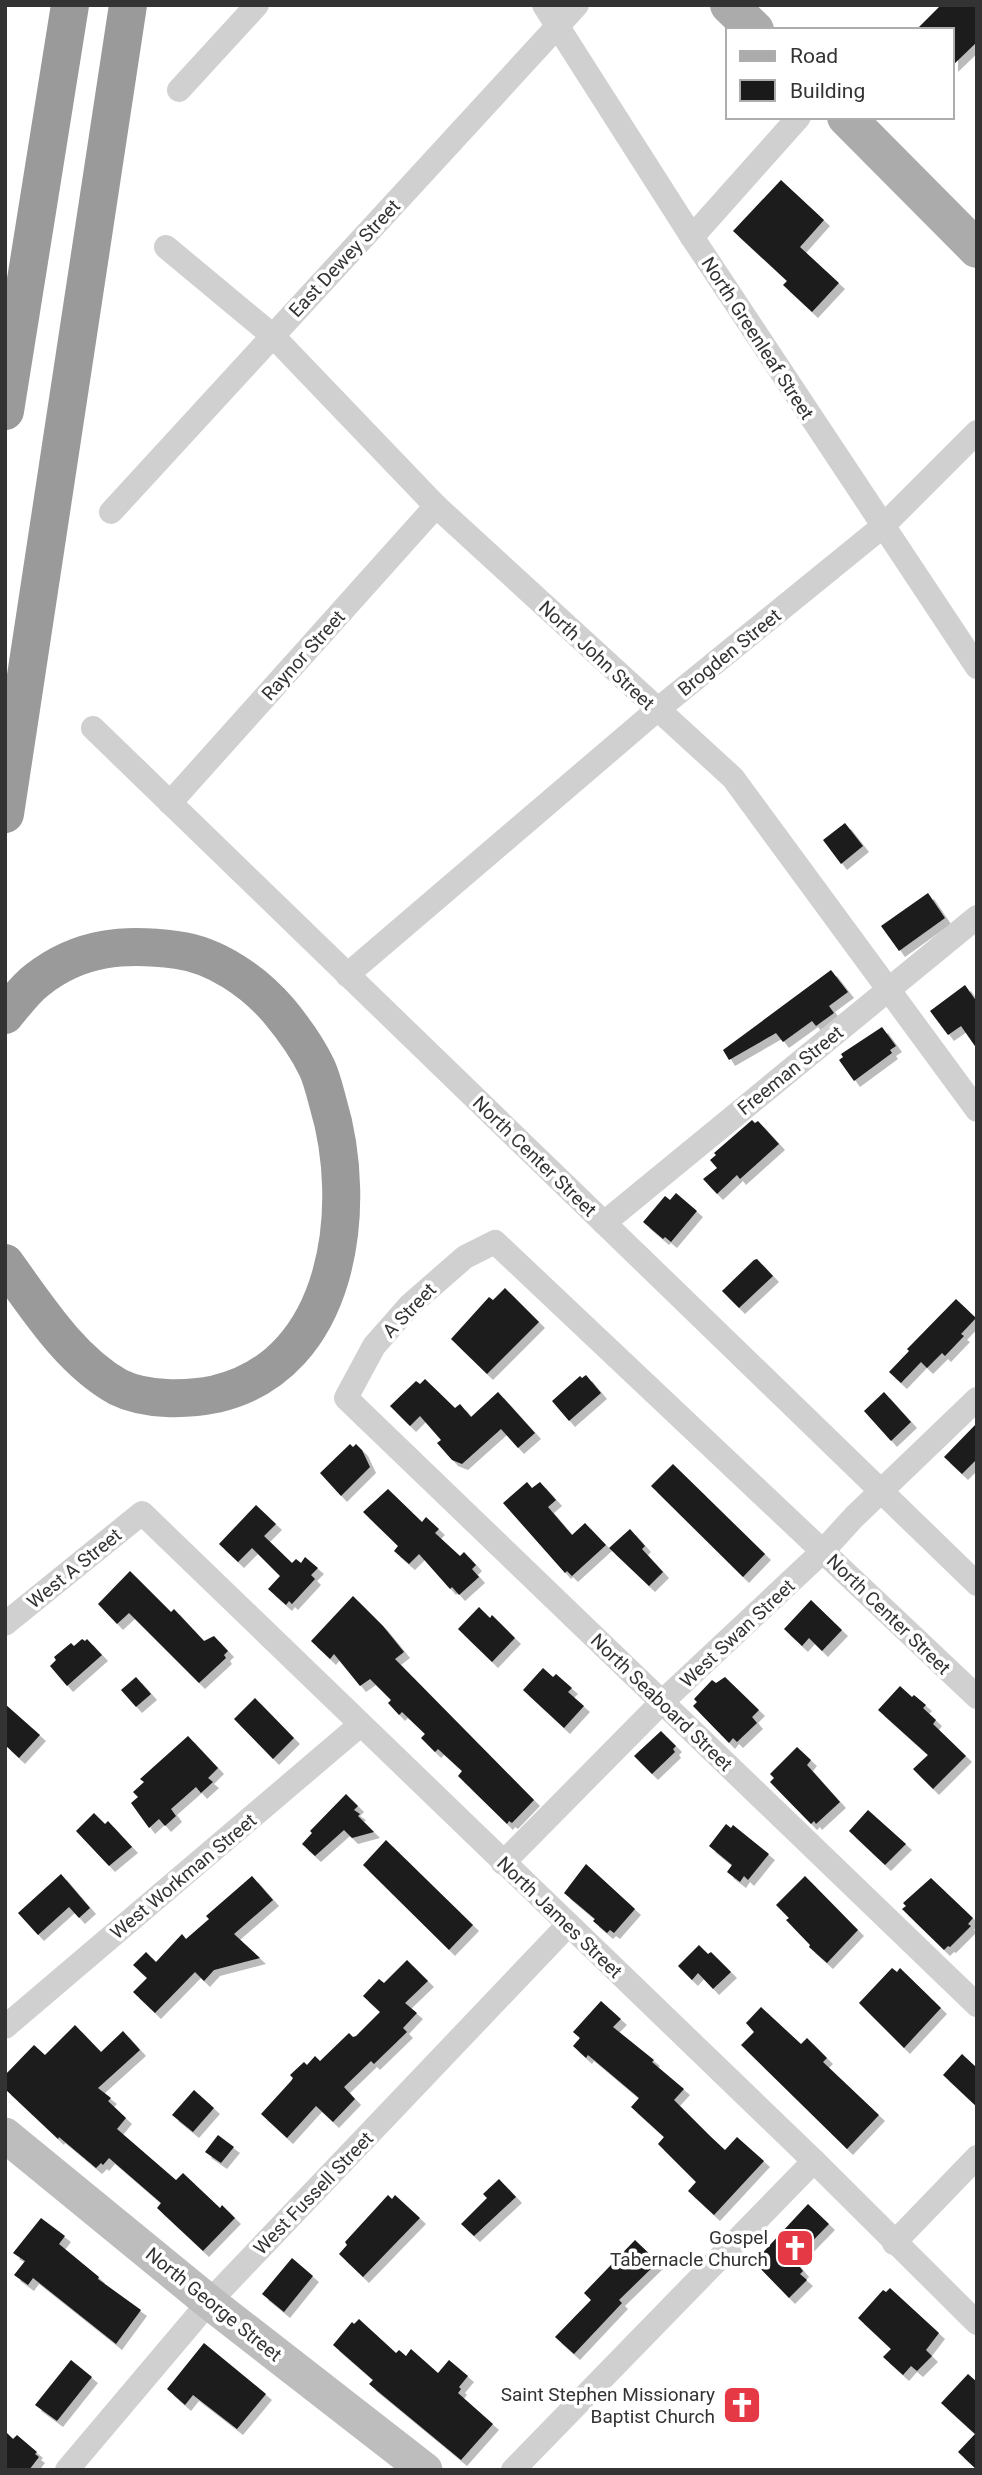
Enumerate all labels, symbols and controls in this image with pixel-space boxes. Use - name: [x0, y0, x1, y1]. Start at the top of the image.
- legend: [726, 28, 954, 119]
- text: Road: [790, 44, 838, 68]
- text: Building: [790, 79, 865, 103]
- street label: East Dewey Street: [284, 195, 405, 322]
- street label: North Greenleaf Street: [696, 253, 819, 424]
- street label: North John Street: [534, 596, 659, 715]
- street label: Brogden Street: [673, 604, 785, 701]
- street label: Raynor Street: [257, 605, 350, 705]
- street label: Freeman Street: [733, 1021, 848, 1120]
- street label: North Center Street: [468, 1091, 601, 1221]
- street label: A Street: [378, 1278, 441, 1343]
- street label: West A Street: [23, 1523, 126, 1613]
- street label: North Center Street: [822, 1549, 955, 1679]
- street label: West Swan Street: [675, 1574, 800, 1692]
- street label: North Seaboard Street: [586, 1629, 737, 1776]
- street label: West Workman Street: [106, 1809, 261, 1944]
- street label: North James Street: [492, 1852, 627, 1983]
- street label: West Fussell Street: [249, 2127, 378, 2260]
- place label: Gospel Tabernacle Church: [610, 2226, 768, 2271]
- church icon: Gospel Tabernacle Church: [774, 2227, 816, 2269]
- street label: North George Street: [141, 2242, 286, 2366]
- place label: Saint Stephen Missionary Baptist Church: [501, 2383, 715, 2428]
- church icon: Saint Stephen Missionary Baptist Church: [721, 2384, 763, 2426]

